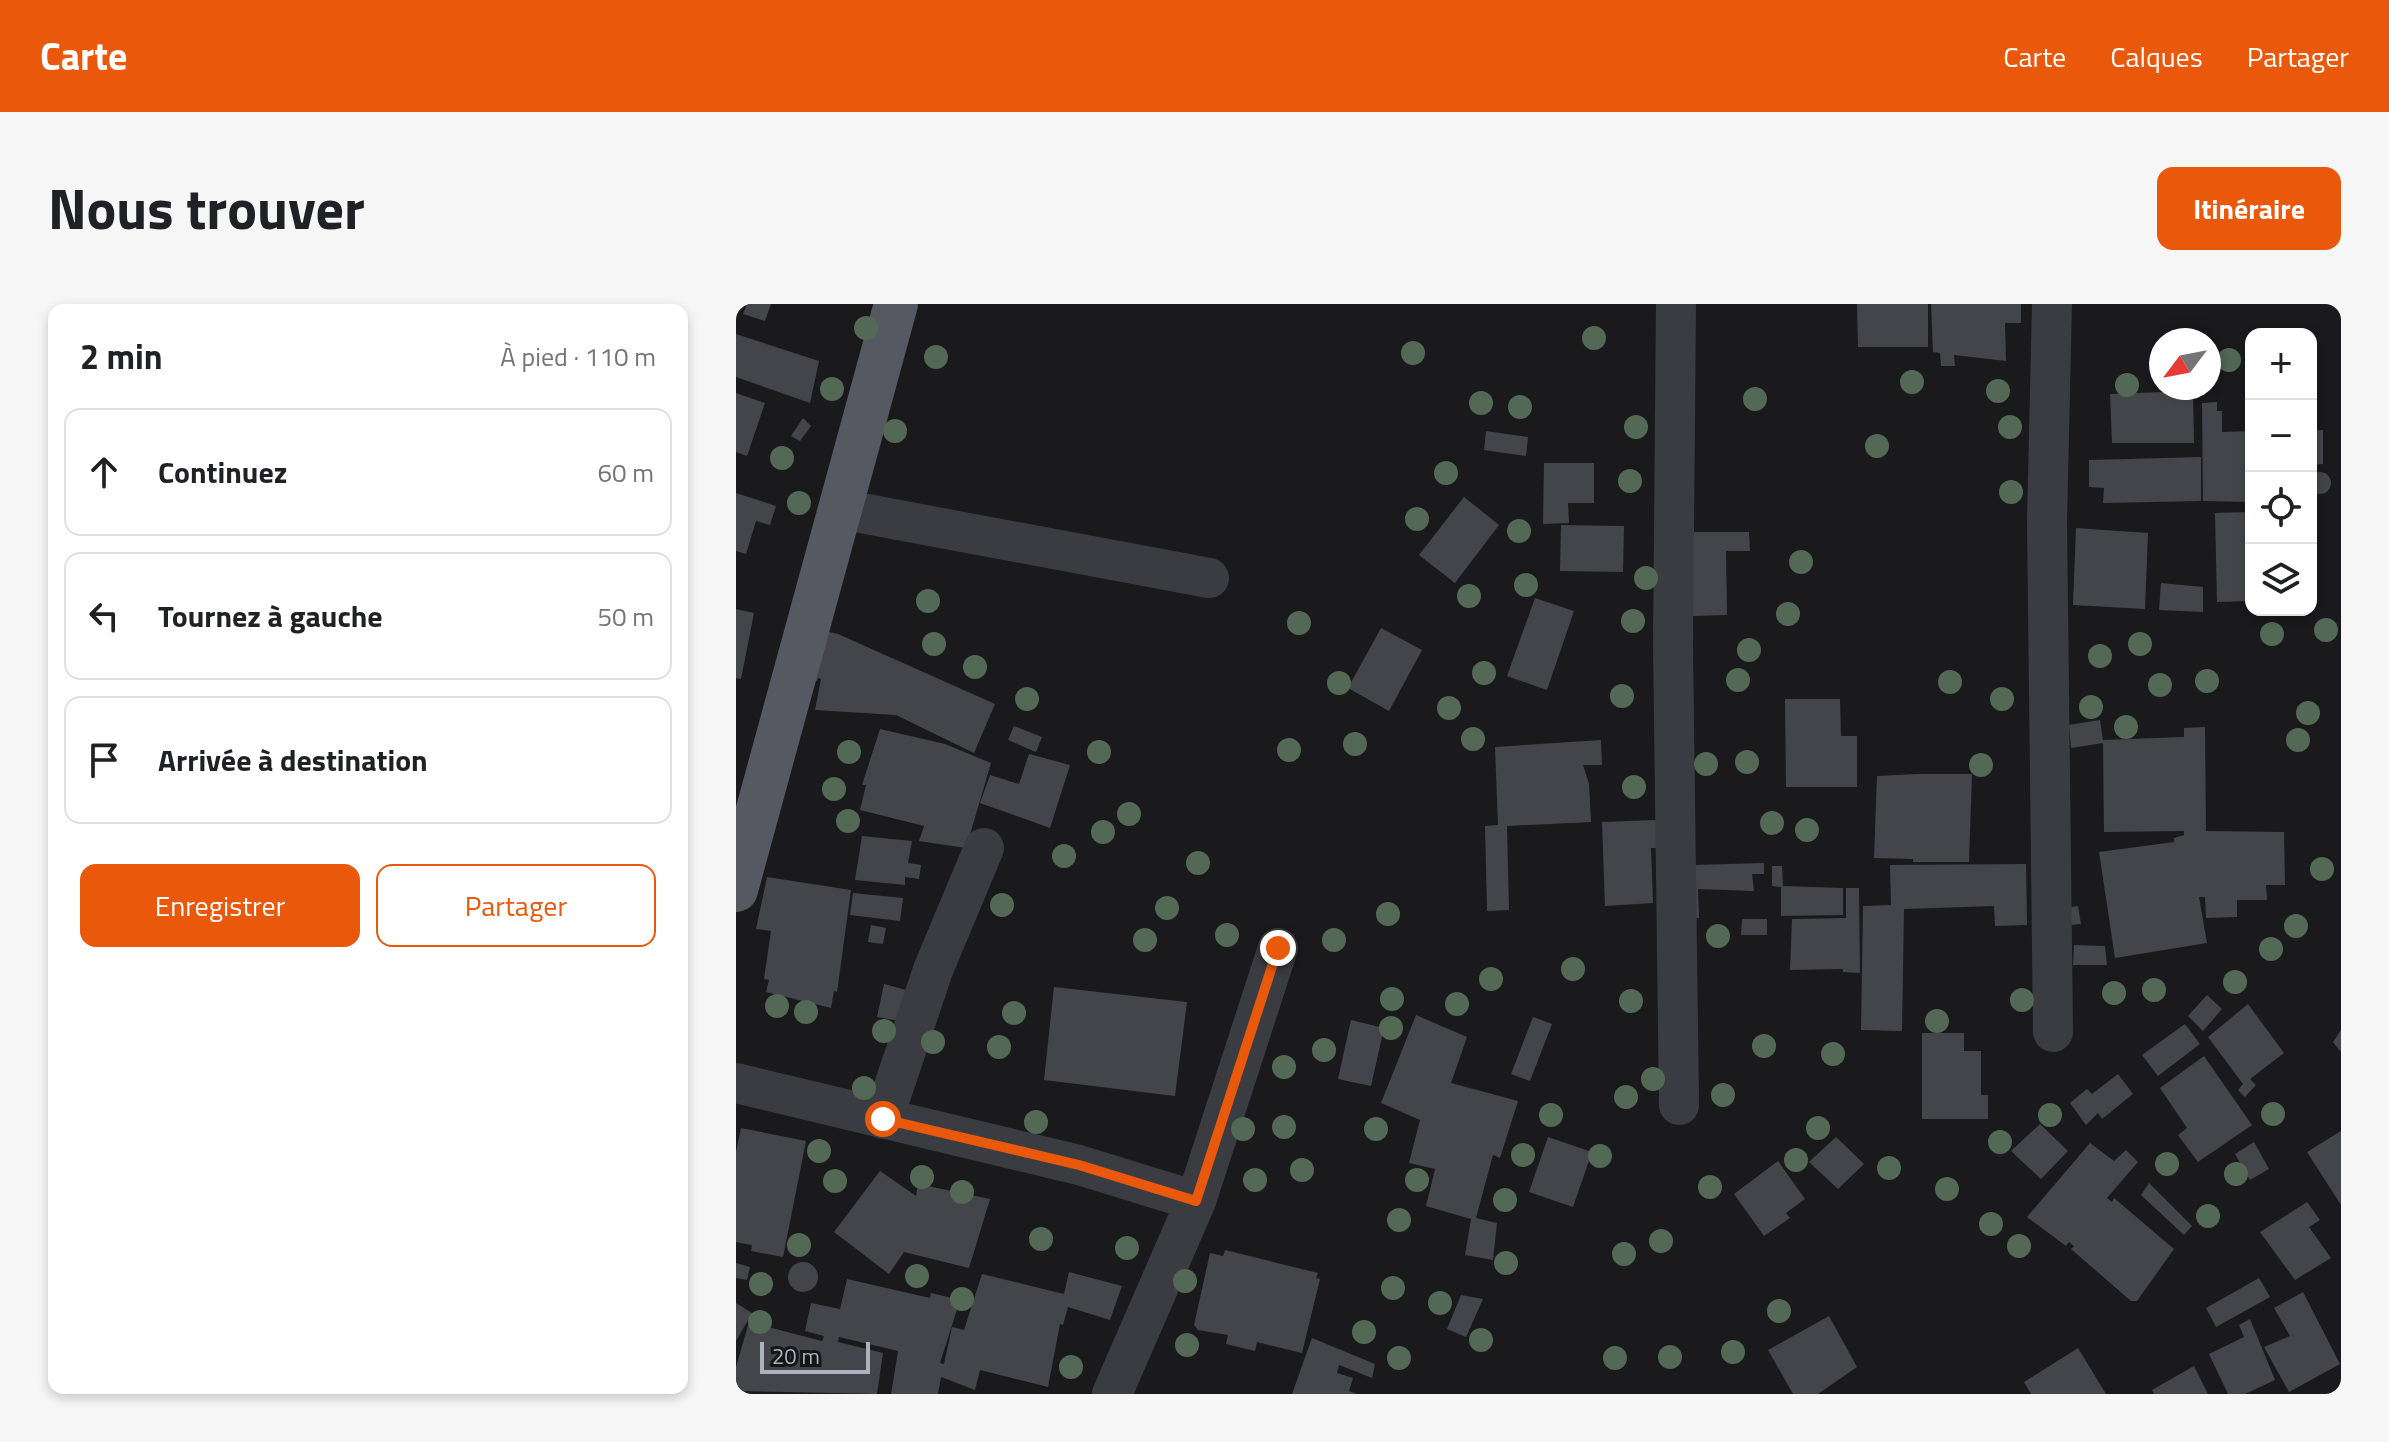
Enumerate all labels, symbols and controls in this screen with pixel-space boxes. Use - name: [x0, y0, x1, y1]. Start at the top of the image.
- text: Carte: [40, 27, 127, 85]
- text: Carte: [2003, 35, 2066, 78]
- text: Calques: [2110, 35, 2203, 78]
- text: Partager: [2247, 35, 2349, 78]
- text: Nous trouver: [48, 166, 365, 251]
- button: Itinéraire: [2157, 167, 2341, 250]
- north arrow: [2149, 328, 2221, 400]
- map controls: [2245, 328, 2317, 616]
- button: +: [2245, 328, 2317, 400]
- text: 2 min: [80, 330, 163, 382]
- text: À pied · 110 m: [500, 337, 656, 376]
- button: −: [2245, 400, 2317, 472]
- text: Continuez: [158, 449, 287, 495]
- icon: ahead: [82, 450, 126, 494]
- text: 60 m: [597, 453, 654, 492]
- button: locate: [2245, 472, 2317, 544]
- button: layers: [2245, 544, 2317, 616]
- text: Tournez à gauche: [158, 593, 383, 639]
- icon: left: [82, 594, 126, 638]
- text: 50 m: [597, 597, 654, 636]
- text: Arrivée à destination: [158, 737, 428, 783]
- icon: arrive: [82, 738, 126, 782]
- button: Enregistrer: [80, 864, 360, 947]
- button: Partager: [376, 864, 656, 947]
- route end: [1260, 930, 1296, 966]
- route start: [865, 1101, 901, 1137]
- scale bar: [760, 1338, 870, 1374]
- text: 20 m: [772, 1339, 820, 1373]

